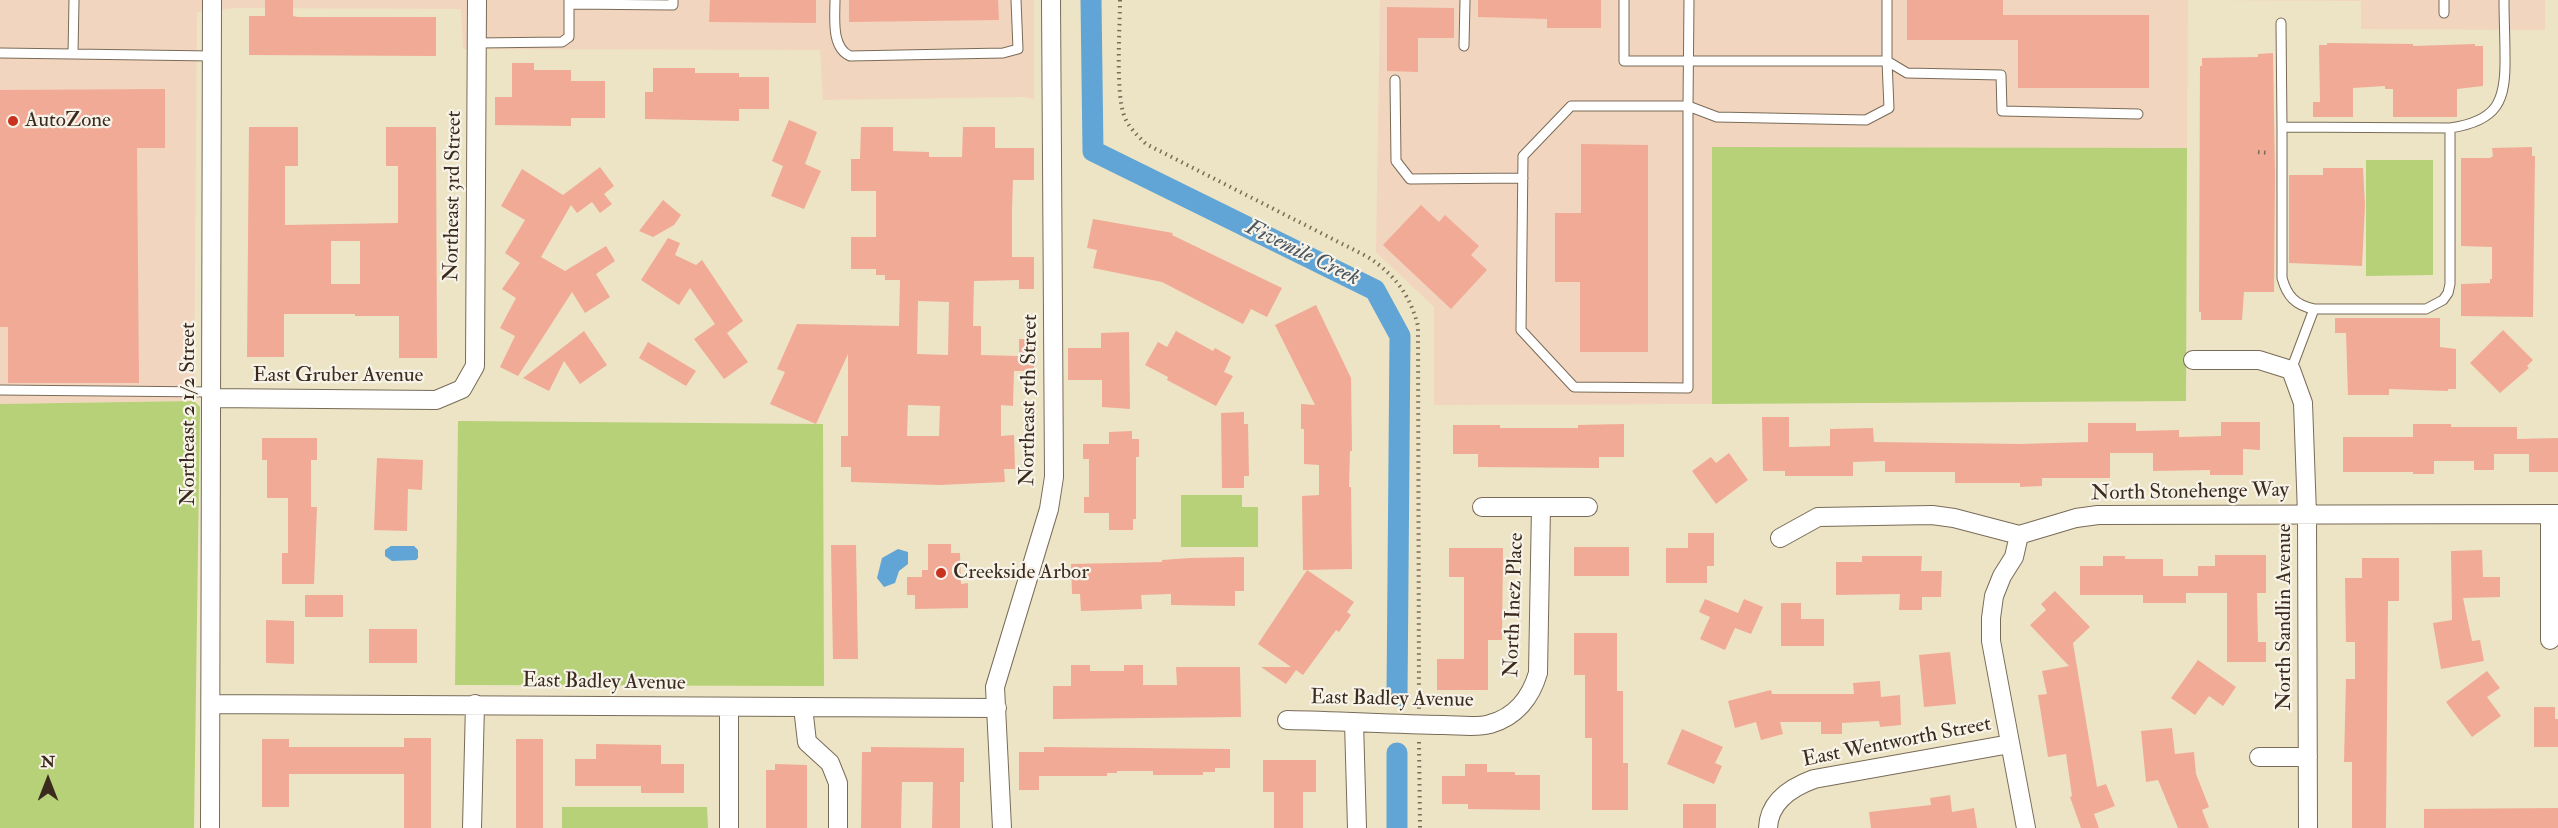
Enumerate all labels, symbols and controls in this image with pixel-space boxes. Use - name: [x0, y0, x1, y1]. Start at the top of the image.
- place label: AutoZone: [25, 108, 111, 134]
- street label: Northeast 3rd Street: [440, 110, 468, 282]
- marker: AutoZone: [6, 114, 20, 128]
- water label: Fivemile Creek: [1241, 215, 1363, 293]
- street label: Northeast 5th Street: [1016, 314, 1044, 486]
- street label: Northeast 2 1/2 Street: [176, 322, 202, 506]
- street label: East Gruber Avenue: [253, 363, 423, 389]
- street label: North Stonehenge Way: [2091, 479, 2289, 507]
- street label: North Sandlin Avenue: [2272, 524, 2298, 710]
- street label: North Inez Place: [1500, 532, 1530, 678]
- place label: Creekside Arbor: [953, 560, 1089, 586]
- marker: Creekside Arbor: [934, 566, 948, 580]
- street label: East Badley Avenue: [522, 669, 686, 697]
- street label: East Badley Avenue: [1310, 686, 1474, 714]
- street label: East Wentworth Street: [1801, 712, 1993, 774]
- north arrow: [18, 750, 78, 810]
- text: N: [41, 752, 55, 772]

